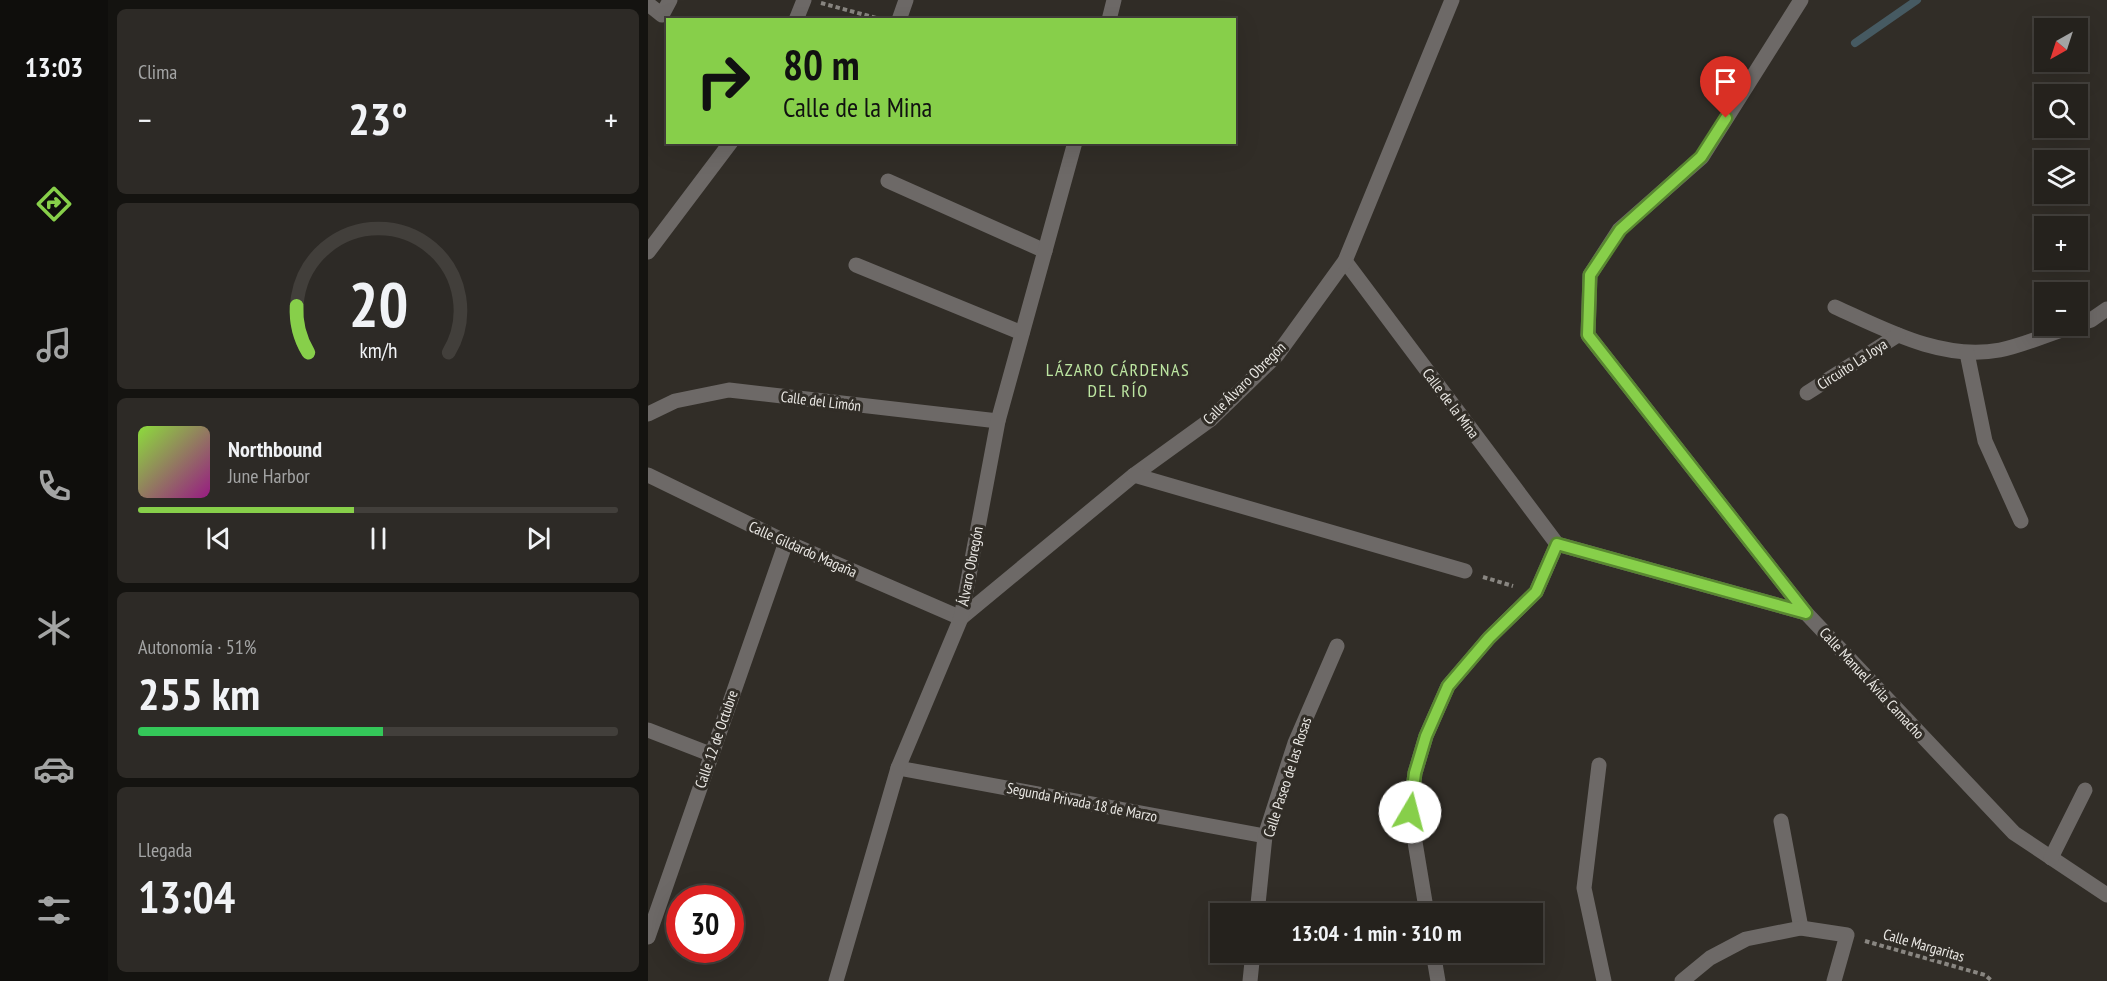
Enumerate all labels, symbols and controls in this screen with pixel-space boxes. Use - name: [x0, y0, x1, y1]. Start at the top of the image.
- north arrow: [2034, 18, 2088, 72]
- map controls: [2034, 18, 2088, 336]
- text: 80 m: [783, 37, 860, 92]
- icon: right: [684, 42, 762, 120]
- text: 13:03: [25, 50, 83, 84]
- pin: [1700, 56, 1751, 118]
- text: Clima: [138, 59, 177, 85]
- icon: arrive: [1709, 65, 1742, 98]
- button: search: [2034, 84, 2088, 138]
- text: 23°: [348, 89, 408, 147]
- text: Calle de la Mina: [783, 90, 932, 124]
- text: −: [138, 98, 152, 141]
- text: +: [604, 98, 618, 141]
- button: layers: [2034, 150, 2088, 204]
- icon: directions: [33, 183, 75, 225]
- button: +: [2034, 216, 2088, 270]
- text: 20: [348, 263, 408, 344]
- button: −: [2034, 282, 2088, 336]
- icon: music: [33, 324, 75, 366]
- street label: Circuito La Joya: [1813, 334, 1891, 394]
- text: km/h: [359, 337, 397, 365]
- street label: Calle Álvaro Obregón: [1199, 338, 1289, 428]
- district label: LÁZARO CÁRDENAS DEL RÍO: [1046, 358, 1190, 402]
- street label: Calle de la Mina: [1418, 364, 1484, 442]
- street label: Calle del Limón: [780, 387, 862, 415]
- text: Northbound: [228, 435, 322, 463]
- text: June Harbor: [228, 463, 310, 489]
- icon: phone: [33, 465, 75, 507]
- street label: Calle Gildardo Magaña: [746, 517, 860, 581]
- icon: previous: [202, 522, 235, 555]
- icon: pause: [362, 522, 395, 555]
- icon: next: [522, 522, 555, 555]
- street label: Álvaro Obregón: [953, 525, 987, 607]
- icon: climate: [33, 607, 75, 649]
- street label: Calle Manuel Ávila Camacho: [1815, 623, 1929, 743]
- text: Autonomía · 51%: [138, 634, 256, 660]
- text: 255 km: [138, 664, 260, 722]
- street label: Calle 12 de Octubre: [690, 687, 742, 791]
- street label: Calle Paseo de las Rosas: [1259, 715, 1315, 839]
- icon: car: [33, 748, 75, 790]
- street label: Segunda Privada 18 de Marzo: [1005, 778, 1159, 826]
- position arrow: [1378, 780, 1442, 844]
- text: Llegada: [138, 837, 192, 863]
- text: 13:04: [138, 867, 235, 925]
- speed limit sign: 30: [666, 885, 744, 963]
- icon: filters: [33, 889, 75, 931]
- text: 13:04 · 1 min · 310 m: [1291, 919, 1462, 947]
- street label: Calle Margaritas: [1881, 924, 1967, 966]

